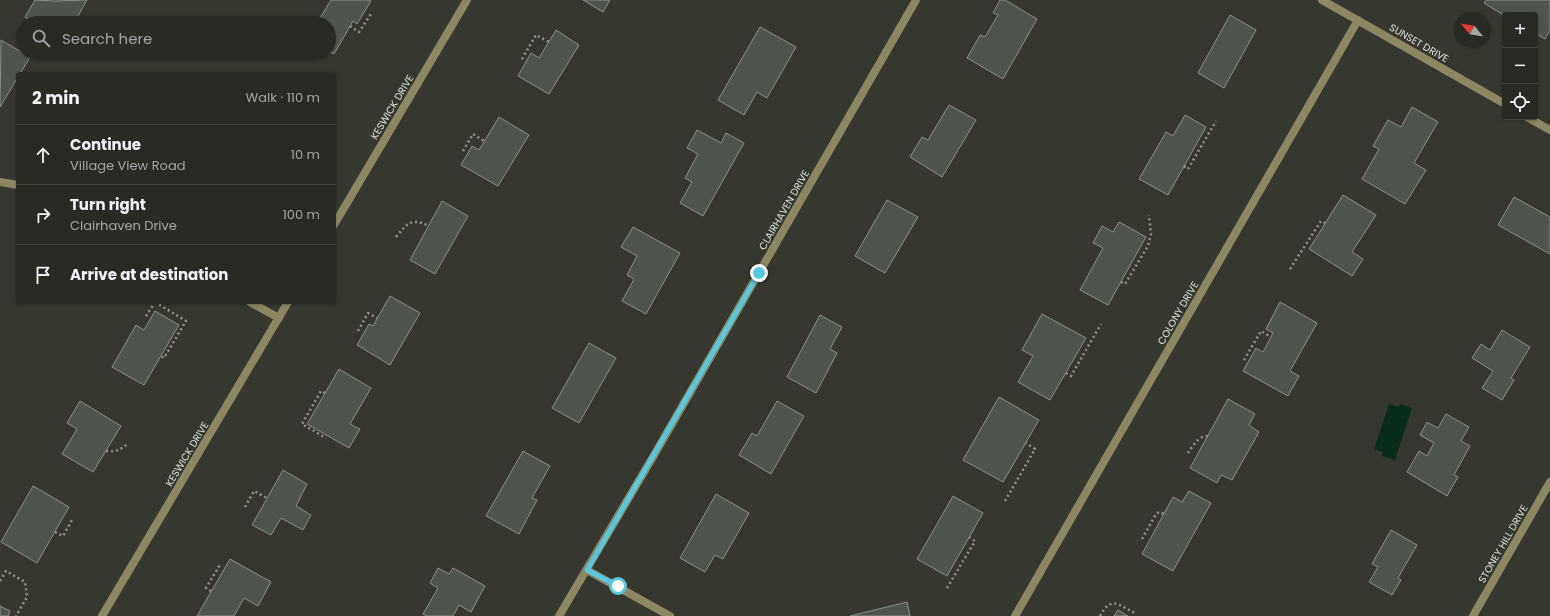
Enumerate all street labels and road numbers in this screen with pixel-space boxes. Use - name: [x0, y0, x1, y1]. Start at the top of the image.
- street label: SUNSET DRIVE: [1387, 20, 1451, 66]
- street label: KESWICK DRIVE: [367, 72, 417, 142]
- street label: CLAIRHAVEN DRIVE: [755, 167, 813, 253]
- street label: COLONY DRIVE: [1154, 279, 1202, 347]
- street label: KESWICK DRIVE: [162, 419, 212, 489]
- street label: STONEY HILL DRIVE: [1475, 502, 1531, 586]

